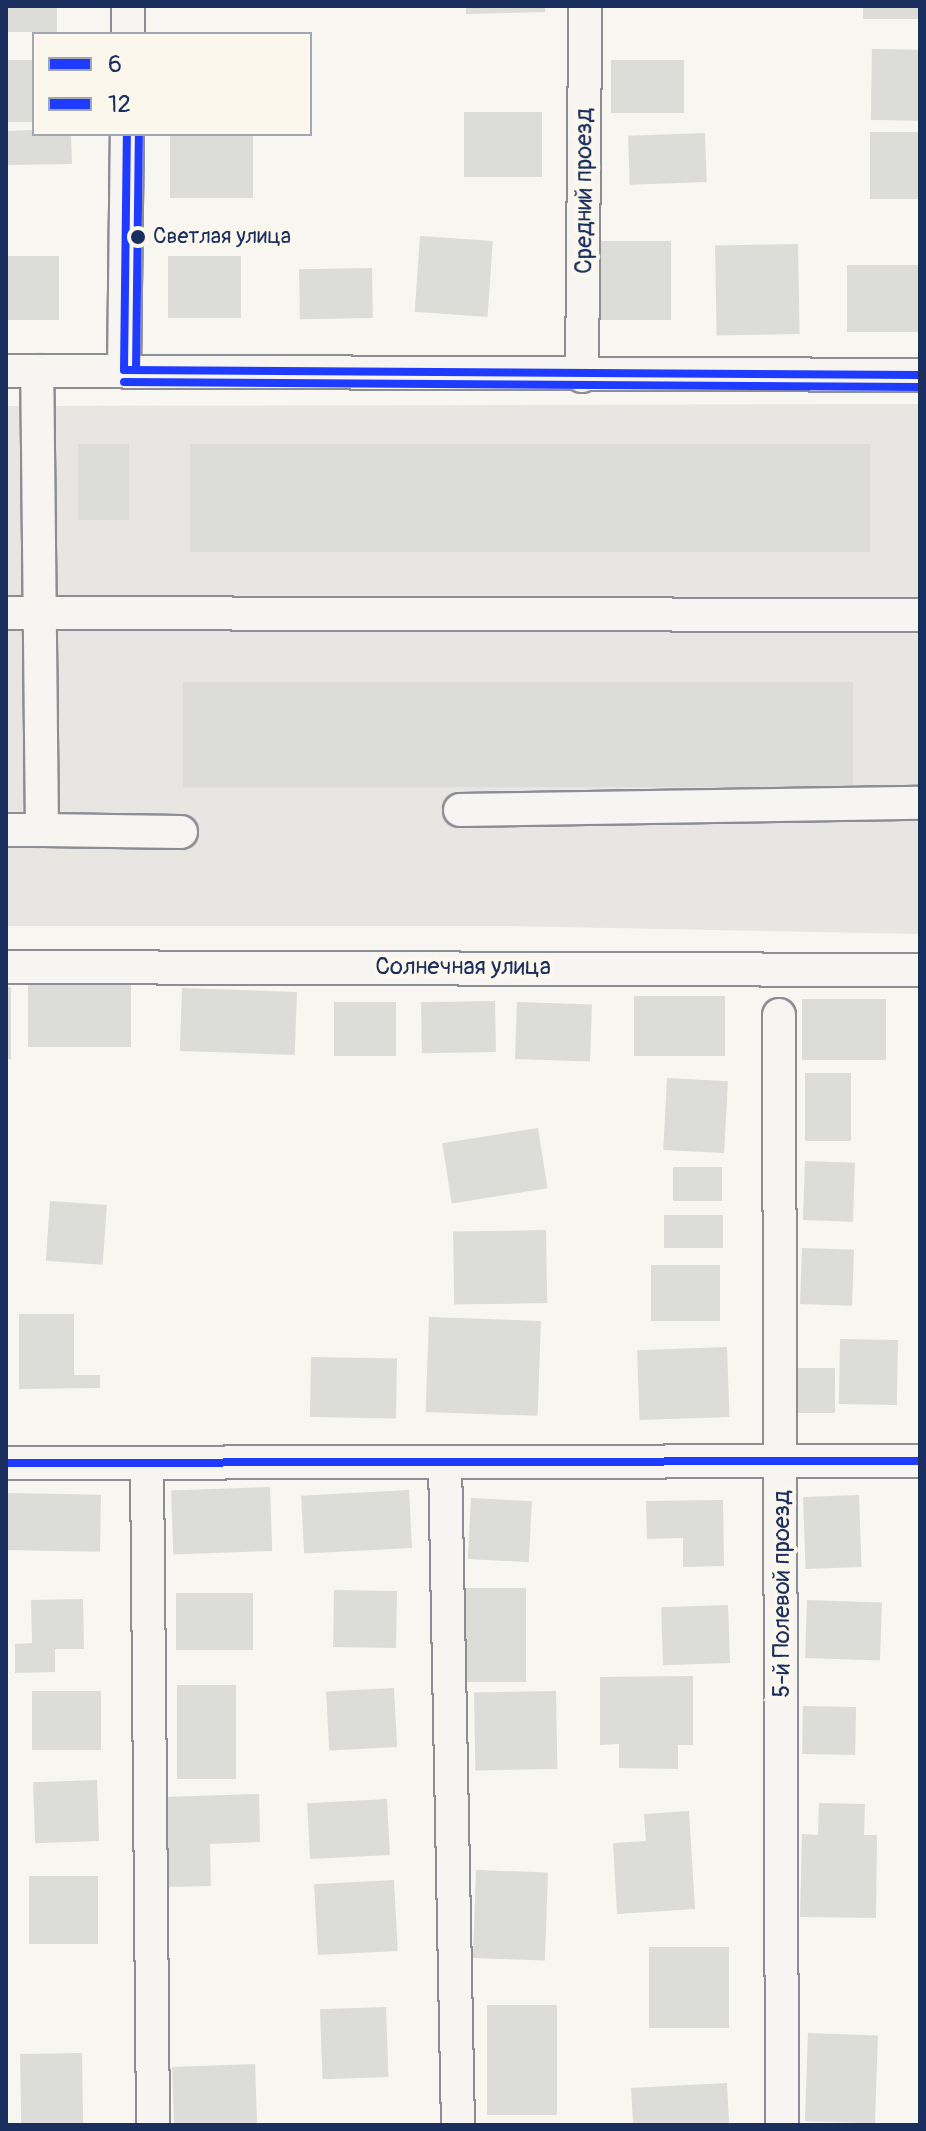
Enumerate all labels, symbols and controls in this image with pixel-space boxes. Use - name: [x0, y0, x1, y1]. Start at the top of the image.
- legend: [32, 32, 312, 136]
- text: 6: [108, 50, 122, 79]
- text: 12: [108, 90, 131, 119]
- street label: Средний проезд: [570, 108, 598, 274]
- place label: Светлая улица: [153, 224, 291, 250]
- marker: Светлая улица: [130, 229, 146, 245]
- street label: Солнечная улица: [375, 953, 551, 981]
- street label: 5-й Полевой проезд: [768, 1490, 796, 1698]

